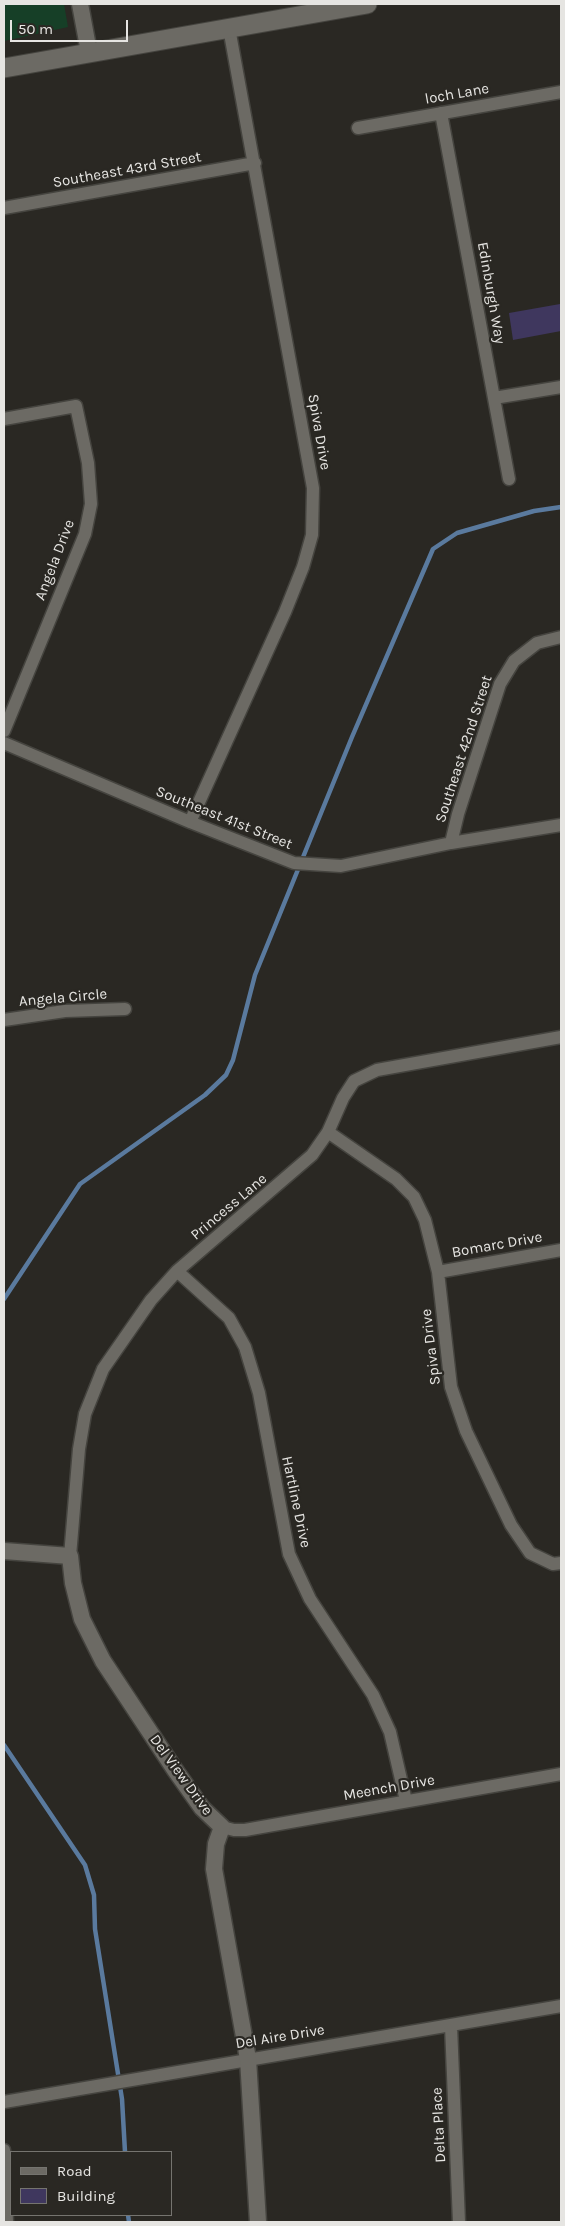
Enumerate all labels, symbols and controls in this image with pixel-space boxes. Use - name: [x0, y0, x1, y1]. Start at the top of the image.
- scale bar: [12, 10, 130, 42]
- text: 50 m: [18, 20, 53, 38]
- street label: loch Lane: [424, 80, 490, 108]
- street label: Southeast 43rd Street: [51, 148, 203, 192]
- street label: Edinburgh Way: [473, 241, 509, 345]
- street label: Spiva Drive: [303, 393, 335, 471]
- street label: Angela Drive: [31, 517, 79, 603]
- street label: Southeast 42nd Street: [432, 673, 496, 825]
- street label: Southeast 41st Street: [153, 782, 295, 854]
- street label: Angela Circle: [18, 985, 108, 1011]
- street label: Princess Lane: [187, 1170, 271, 1244]
- street label: Bomarc Drive: [450, 1228, 544, 1262]
- street label: Spiva Drive: [417, 1308, 445, 1386]
- street label: Hartline Drive: [277, 1454, 315, 1550]
- street label: Del View Drive: [146, 1731, 216, 1819]
- street label: Meench Drive: [342, 1771, 436, 1805]
- street label: Del Aire Drive: [234, 2021, 326, 2053]
- street label: Delta Place: [428, 2087, 450, 2163]
- legend: [10, 2151, 172, 2216]
- text: Road: [57, 2162, 92, 2180]
- text: Building: [57, 2187, 115, 2205]

